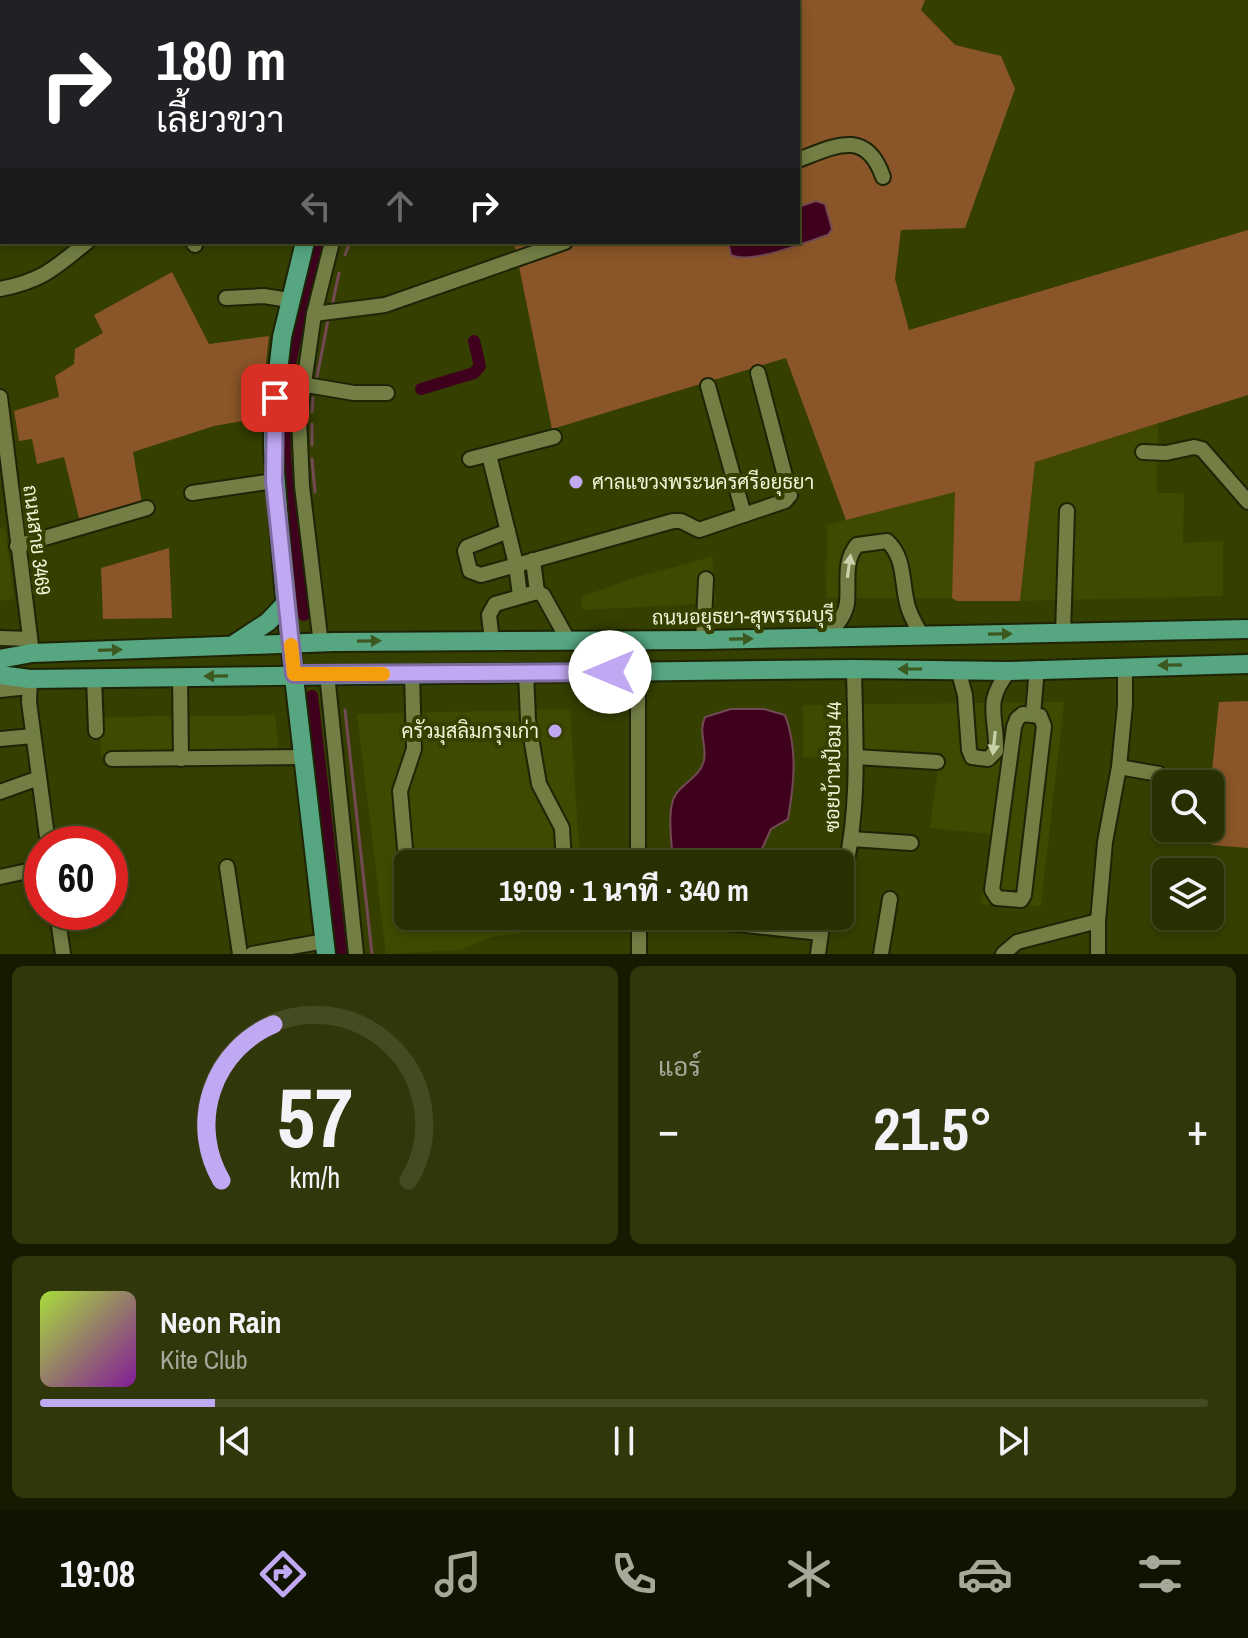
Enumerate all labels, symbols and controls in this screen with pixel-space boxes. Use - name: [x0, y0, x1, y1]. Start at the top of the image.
- text: 180 m: [156, 22, 286, 97]
- icon: right: [24, 32, 128, 136]
- text: เลี้ยวขวา: [156, 95, 284, 143]
- icon: left: [294, 184, 338, 228]
- icon: ahead: [378, 184, 422, 228]
- icon: right: [462, 184, 506, 228]
- pin: [241, 364, 309, 432]
- icon: arrive: [253, 376, 297, 420]
- place label: ศาลแขวงพระนครศรีอยุธยา: [592, 468, 814, 496]
- marker: ศาลแขวงพระนครศรีอยุธยา: [567, 473, 585, 491]
- street label: ถนนสาย 3469: [17, 483, 58, 597]
- one-way arrow: [843, 553, 856, 578]
- street label: ถนนอยุธยา-สุพรรณบุรี: [652, 600, 834, 632]
- one-way arrow: [988, 628, 1014, 641]
- position arrow: [568, 630, 652, 714]
- one-way arrow: [729, 632, 754, 645]
- one-way arrow: [357, 635, 382, 648]
- one-way arrow: [98, 643, 123, 656]
- one-way arrow: [1157, 659, 1182, 671]
- one-way arrow: [897, 663, 922, 675]
- one-way arrow: [203, 669, 228, 682]
- street label: ซอยบ้านป้อม 44: [818, 701, 847, 833]
- place label: ครัวมุสลิมกรุงเก่า: [402, 717, 539, 745]
- marker: ครัวมุสลิมกรุงเก่า: [546, 722, 564, 740]
- one-way arrow: [987, 730, 1000, 755]
- map controls: [1152, 770, 1224, 930]
- button: search: [1152, 770, 1224, 842]
- speed limit sign: 60: [24, 826, 128, 930]
- button: layers: [1152, 858, 1224, 930]
- text: 19:09 · 1 นาที · 340 m: [499, 870, 749, 910]
- text: แอร์: [658, 1049, 701, 1084]
- text: 57: [277, 1061, 353, 1173]
- text: 21.5°: [873, 1088, 993, 1169]
- text: −: [658, 1099, 679, 1159]
- text: +: [1187, 1099, 1208, 1159]
- text: km/h: [290, 1158, 340, 1197]
- text: Neon Rain: [160, 1302, 282, 1342]
- text: Kite Club: [160, 1342, 248, 1377]
- icon: previous: [213, 1419, 257, 1463]
- icon: pause: [602, 1419, 646, 1463]
- icon: next: [991, 1419, 1035, 1463]
- icon: directions: [255, 1546, 311, 1602]
- icon: music: [430, 1546, 486, 1602]
- icon: phone: [606, 1546, 662, 1602]
- icon: climate: [781, 1546, 837, 1602]
- icon: car: [957, 1546, 1013, 1602]
- icon: filters: [1132, 1546, 1188, 1602]
- text: 19:08: [60, 1550, 135, 1598]

